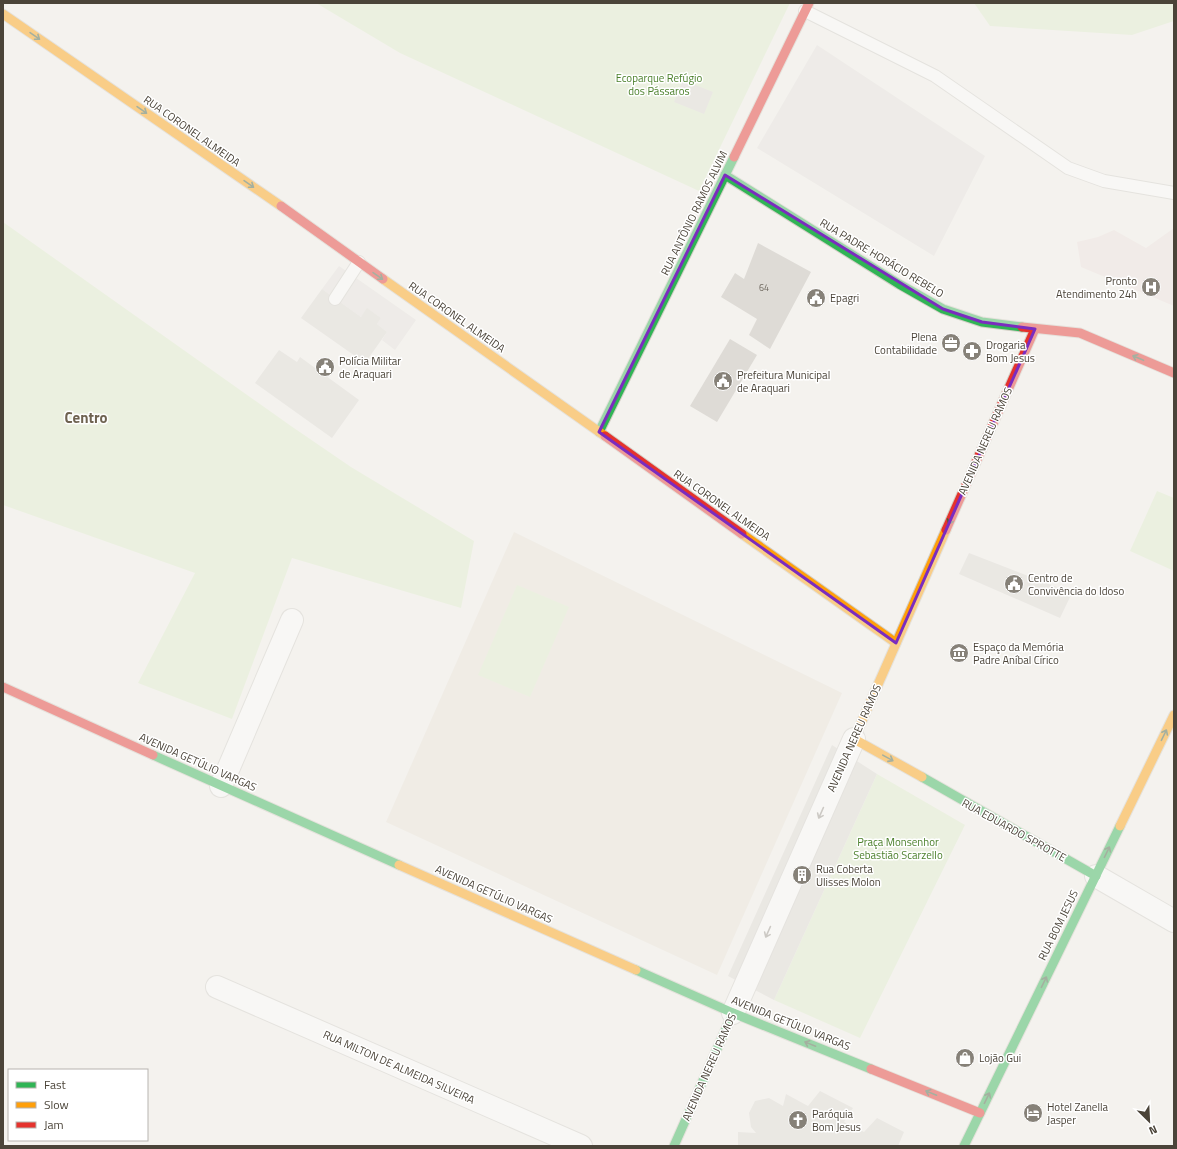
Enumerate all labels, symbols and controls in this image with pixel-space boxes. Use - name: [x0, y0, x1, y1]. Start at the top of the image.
- one-way arrow: [29, 32, 40, 40]
- park label: Ecoparque Refúgio dos Pássaros: [616, 70, 703, 99]
- street label: RUA CORONEL ALMEIDA: [141, 92, 244, 171]
- one-way arrow: [136, 106, 147, 114]
- street label: RUA ANTÔNIO RAMOS ALVIM: [657, 148, 731, 278]
- one-way arrow: [243, 180, 254, 188]
- street label: RUA PADRE HORÁCIO REBELO: [817, 215, 947, 301]
- one-way arrow: [372, 272, 383, 280]
- place label: Pronto Atendimento 24h: [1056, 273, 1137, 302]
- hospital icon: Pronto Atendimento 24h: [1140, 276, 1162, 298]
- street label: RUA CORONEL ALMEIDA: [406, 278, 509, 357]
- house number: 64: [759, 281, 769, 294]
- public building icon: Epagri: [805, 287, 827, 309]
- place label: Epagri: [830, 290, 859, 306]
- place label: Plena Contabilidade: [874, 329, 937, 358]
- office icon: Plena Contabilidade: [940, 332, 962, 354]
- place label: Drogaria Bom Jesus: [986, 337, 1035, 366]
- pharmacy icon: Drogaria Bom Jesus: [961, 340, 983, 362]
- place label: Polícia Militar de Araquari: [339, 353, 401, 382]
- one-way arrow: [1133, 353, 1145, 361]
- public building icon: Polícia Militar de Araquari: [314, 356, 336, 378]
- place label: Prefeitura Municipal de Araquari: [737, 367, 830, 396]
- public building icon: Prefeitura Municipal de Araquari: [712, 370, 734, 392]
- street label: AVENIDA NEREU RAMOS: [954, 385, 1016, 497]
- district label: Centro: [65, 406, 108, 429]
- street label: RUA CORONEL ALMEIDA: [671, 466, 774, 545]
- one-way arrow: [947, 512, 954, 524]
- place label: Centro de Convivência do Idoso: [1028, 570, 1124, 599]
- public building icon: Centro de Convivência do Idoso: [1003, 573, 1025, 595]
- place label: Espaço da Memória Padre Aníbal Círico: [973, 639, 1064, 668]
- museum icon: Espaço da Memória Padre Aníbal Círico: [948, 642, 970, 664]
- street label: AVENIDA NEREU RAMOS: [823, 682, 885, 794]
- street label: AVENIDA GETÚLIO VARGAS: [137, 729, 259, 795]
- one-way arrow: [1161, 730, 1168, 742]
- one-way arrow: [881, 755, 893, 763]
- street label: RUA EDUARDO SPROTTE: [959, 795, 1069, 865]
- one-way arrow: [817, 807, 824, 819]
- park label: Praça Monsenhor Sebastião Scarzello: [853, 834, 943, 863]
- one-way arrow: [1104, 846, 1111, 858]
- street label: AVENIDA GETÚLIO VARGAS: [433, 861, 555, 927]
- place label: Rua Coberta Ulisses Molon: [816, 861, 881, 890]
- building icon: Rua Coberta Ulisses Molon: [791, 864, 813, 886]
- street label: RUA BOM JESUS: [1034, 887, 1082, 963]
- one-way arrow: [764, 926, 771, 938]
- one-way arrow: [1041, 976, 1048, 988]
- street label: AVENIDA GETÚLIO VARGAS: [729, 992, 853, 1054]
- street label: AVENIDA NEREU RAMOS: [678, 1011, 740, 1123]
- street label: RUA MILTON DE ALMEIDA SILVEIRA: [321, 1026, 478, 1108]
- one-way arrow: [805, 1040, 817, 1048]
- shop icon: Lojão Gui: [954, 1047, 976, 1069]
- place label: Lojão Gui: [979, 1050, 1021, 1066]
- legend: [8, 1069, 148, 1141]
- text: Fast: [44, 1075, 67, 1094]
- one-way arrow: [925, 1089, 937, 1097]
- one-way arrow: [984, 1093, 991, 1105]
- text: Slow: [44, 1095, 69, 1114]
- place label: Hotel Zanella Jasper: [1047, 1099, 1108, 1128]
- north arrow: [1129, 1101, 1169, 1141]
- hotel icon: Hotel Zanella Jasper: [1022, 1102, 1044, 1124]
- place label: Paróquia Bom Jesus: [812, 1106, 861, 1135]
- church icon: Paróquia Bom Jesus: [787, 1109, 809, 1131]
- text: Jam: [44, 1115, 64, 1134]
- text: N: [1146, 1121, 1160, 1139]

